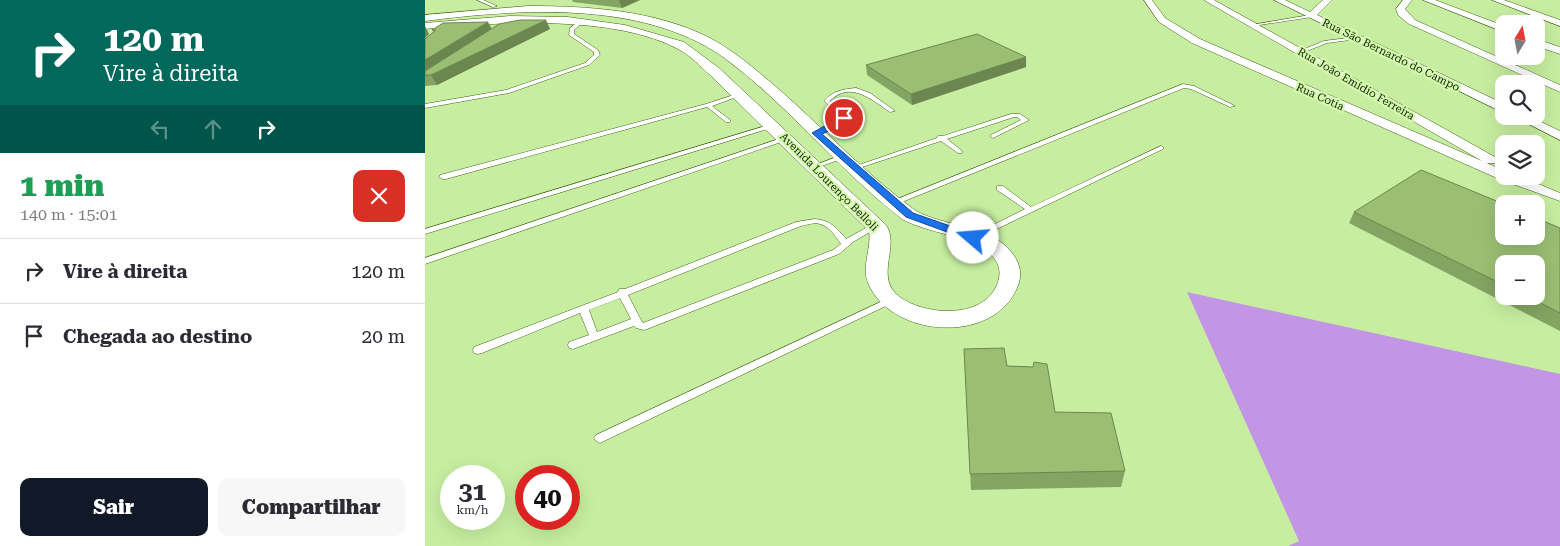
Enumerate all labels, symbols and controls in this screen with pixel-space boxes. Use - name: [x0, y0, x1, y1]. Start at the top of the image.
- north arrow: [1495, 15, 1545, 65]
- map controls: [1495, 15, 1545, 305]
- street label: Rua São Bernardo do Campo: [1320, 16, 1462, 94]
- text: 120 m: [103, 19, 204, 60]
- icon: right: [20, 20, 85, 85]
- street label: Rua João Emídio Ferreira: [1295, 45, 1417, 123]
- text: Vire à direita: [103, 61, 238, 86]
- button: search: [1495, 75, 1545, 125]
- street label: Rua Cotia: [1294, 81, 1346, 113]
- pin: [823, 97, 865, 139]
- icon: arrive: [830, 104, 858, 132]
- icon: left: [146, 115, 174, 143]
- icon: ahead: [199, 115, 227, 143]
- icon: right: [252, 115, 280, 143]
- street label: Avenida Lourenço Belloli: [777, 130, 881, 234]
- button: layers: [1495, 135, 1545, 185]
- text: 1 min: [20, 168, 104, 203]
- button: close: [353, 170, 405, 222]
- button: +: [1495, 195, 1545, 245]
- text: 140 m · 15:01: [20, 205, 118, 224]
- position arrow: [946, 211, 998, 263]
- button: −: [1495, 255, 1545, 305]
- icon: right: [20, 257, 48, 285]
- text: Vire à direita: [63, 260, 187, 283]
- text: 120 m: [351, 260, 405, 283]
- icon: arrive: [20, 322, 48, 350]
- text: Chegada ao destino: [63, 325, 252, 348]
- text: 20 m: [362, 325, 405, 348]
- speed limit sign: 40: [515, 465, 580, 530]
- text: 31: [458, 477, 487, 506]
- button: Sair: [20, 478, 208, 536]
- button: Compartilhar: [218, 478, 405, 536]
- text: km/h: [456, 503, 489, 517]

